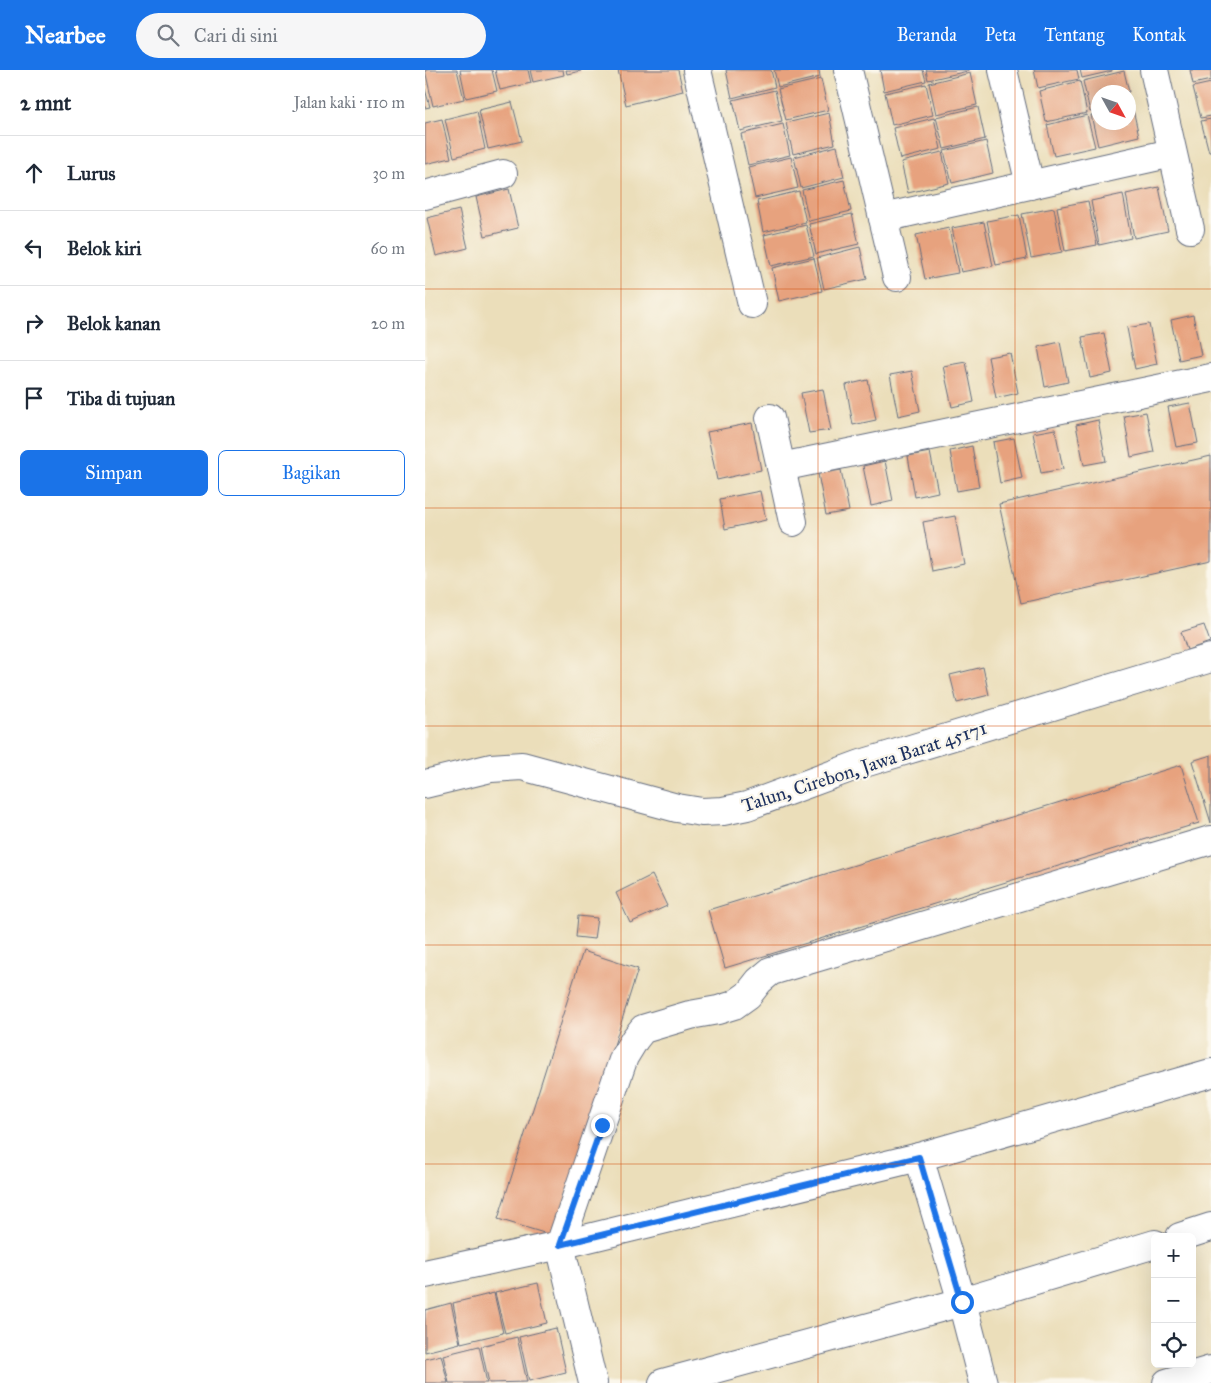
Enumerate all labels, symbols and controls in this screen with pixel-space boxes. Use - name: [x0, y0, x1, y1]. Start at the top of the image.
- search box: [136, 13, 486, 58]
- text: Nearbee: [25, 20, 106, 50]
- icon: search: [154, 21, 182, 49]
- text: Cari di sini: [194, 24, 278, 47]
- text: Beranda: [897, 24, 957, 46]
- text: Peta: [985, 24, 1016, 46]
- text: Tentang: [1044, 24, 1104, 46]
- text: Kontak: [1132, 24, 1186, 46]
- north arrow: [1091, 85, 1136, 130]
- text: 2 mnt: [20, 90, 71, 116]
- text: Jalan kaki · 110 m: [294, 93, 405, 112]
- icon: ahead: [20, 159, 48, 187]
- text: Lurus: [67, 162, 115, 185]
- text: 30 m: [372, 164, 405, 183]
- icon: left: [20, 234, 48, 262]
- text: Belok kiri: [67, 237, 141, 260]
- text: 60 m: [371, 239, 405, 258]
- icon: right: [20, 309, 48, 337]
- text: Belok kanan: [67, 312, 161, 335]
- text: 20 m: [371, 314, 405, 333]
- icon: arrive: [20, 384, 48, 412]
- text: Tiba di tujuan: [67, 387, 175, 410]
- button: Simpan: [20, 450, 208, 496]
- button: Bagikan: [218, 450, 405, 496]
- street label: Talun, Cirebon, Jawa Barat 45171: [739, 716, 990, 818]
- route end: [591, 1114, 614, 1137]
- map controls: [1151, 1233, 1196, 1368]
- button: +: [1151, 1233, 1196, 1278]
- button: −: [1151, 1278, 1196, 1323]
- route start: [951, 1291, 974, 1314]
- button: locate: [1151, 1323, 1196, 1368]

